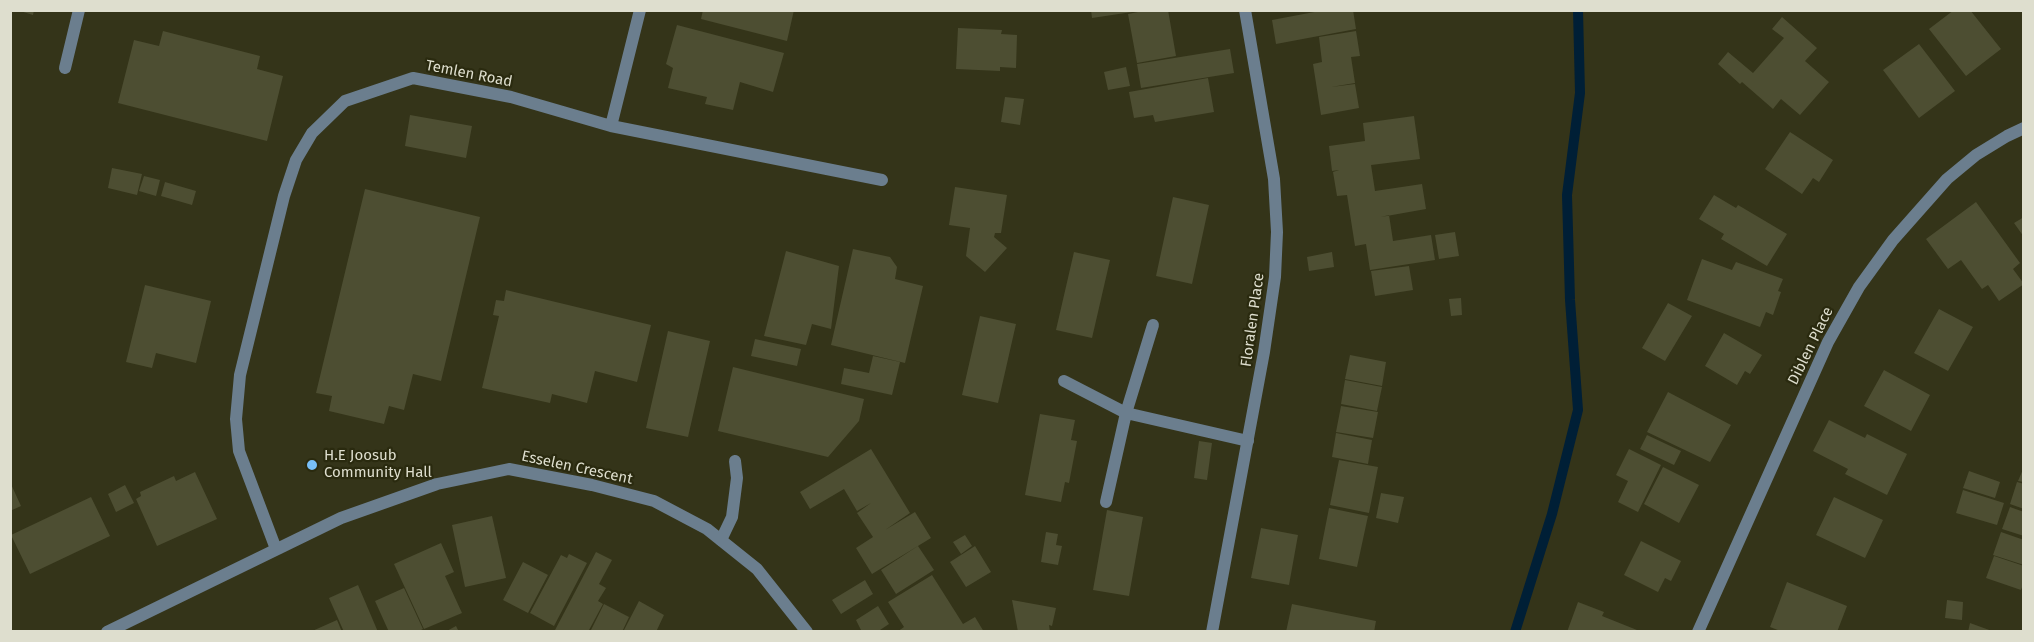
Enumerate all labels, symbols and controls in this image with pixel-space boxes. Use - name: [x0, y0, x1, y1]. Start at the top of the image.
- street label: Temlen Road: [424, 57, 514, 91]
- street label: Floralen Place: [1237, 272, 1269, 368]
- street label: Diblen Place: [1784, 304, 1838, 388]
- place label: H.E Joosub Community Hall: [324, 447, 432, 482]
- street label: Esselen Crescent: [520, 447, 634, 489]
- marker: H.E Joosub Community Hall: [305, 458, 319, 472]

